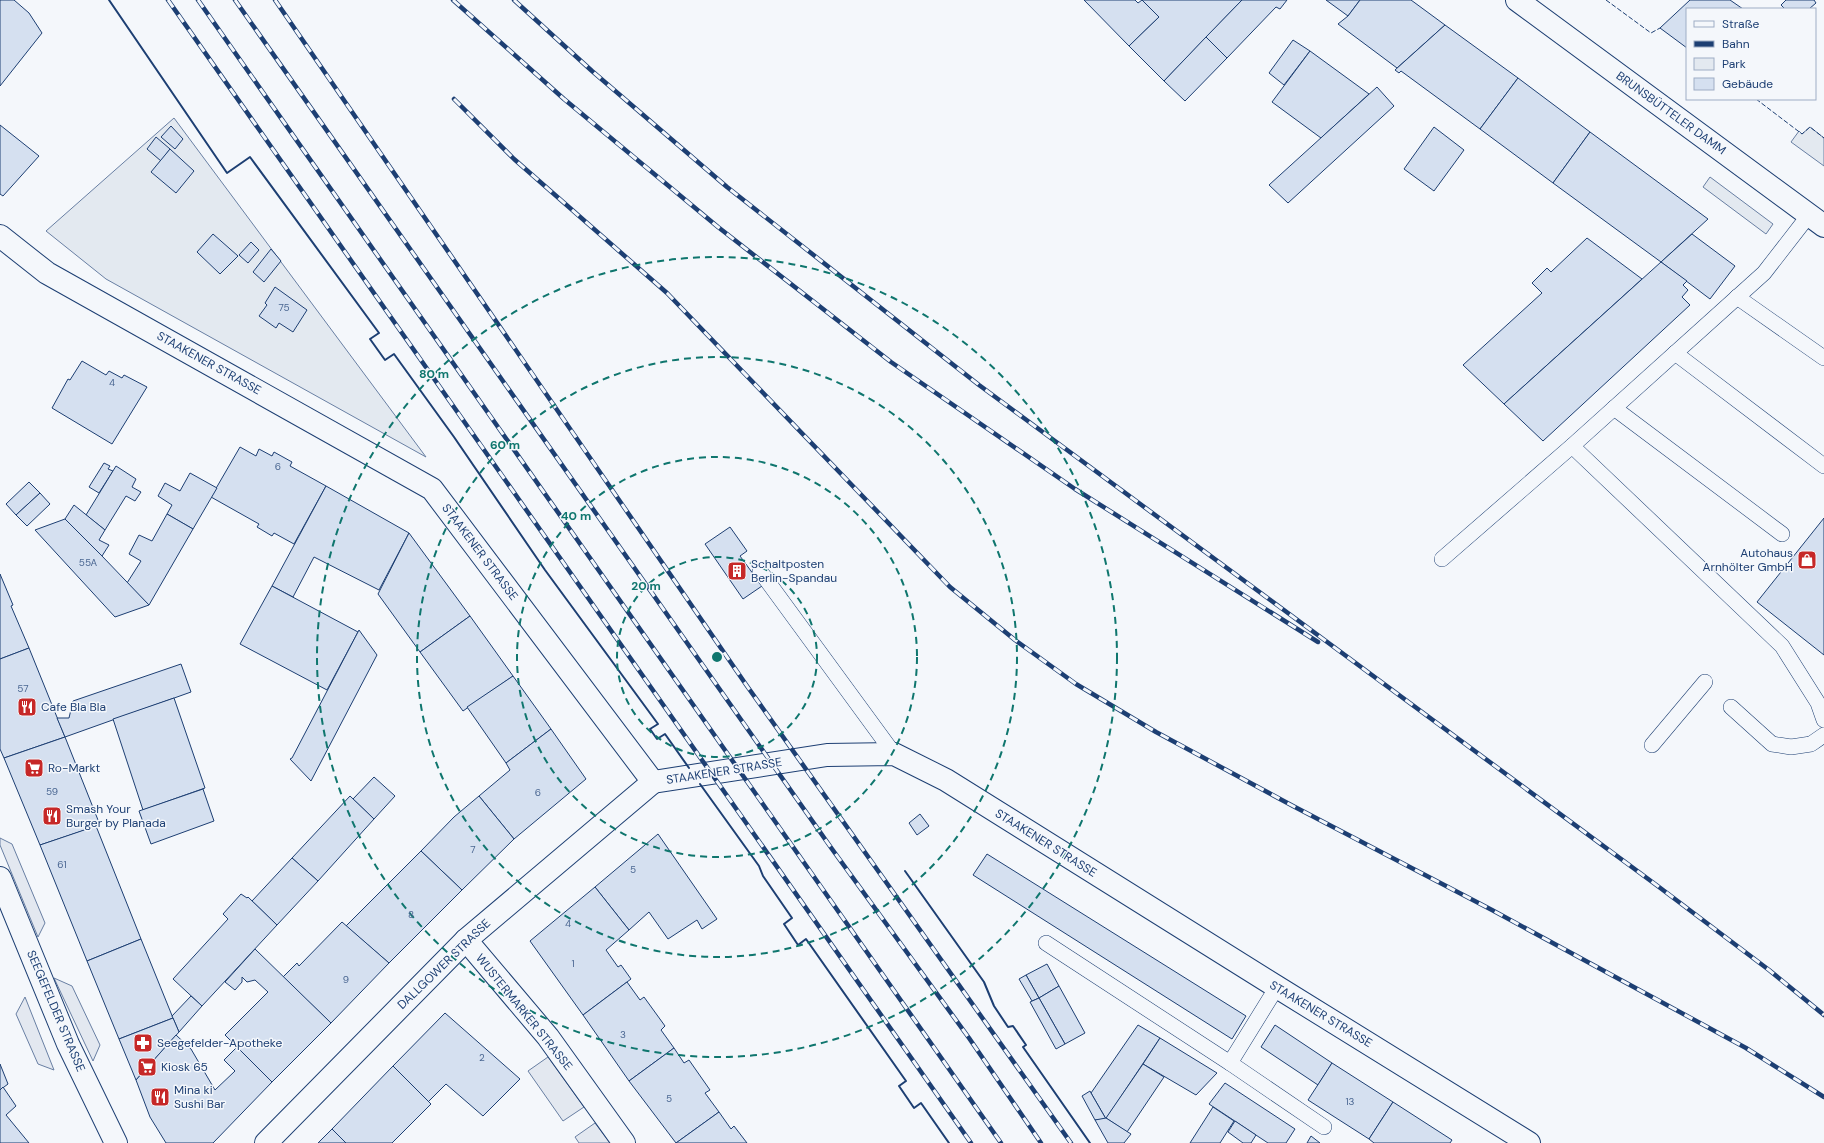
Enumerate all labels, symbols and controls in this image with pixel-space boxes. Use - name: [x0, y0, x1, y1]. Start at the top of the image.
- legend: [1686, 8, 1816, 100]
- text: Straße: [1722, 16, 1759, 32]
- text: Bahn: [1722, 36, 1750, 52]
- text: Park: [1722, 56, 1746, 72]
- street label: BRUNSBÜTTELER DAMM: [1613, 68, 1729, 158]
- text: Gebäude: [1722, 76, 1773, 92]
- house number: 75: [278, 301, 290, 314]
- street label: STAAKENER STRASSE: [154, 328, 264, 398]
- text: 80 m: [419, 366, 449, 382]
- house number: 4: [109, 376, 115, 389]
- text: 60 m: [490, 437, 520, 453]
- house number: 6: [275, 460, 281, 473]
- street label: STAAKENER STRASSE: [438, 500, 522, 604]
- text: 40 m: [561, 508, 591, 524]
- place label: Autohaus Arnhölter GmbH: [1703, 545, 1793, 575]
- shop icon: Autohaus Arnhölter GmbH: [1796, 549, 1818, 571]
- house number: 55A: [79, 556, 98, 569]
- place label: Schaltposten Berlin-Spandau: [751, 556, 837, 586]
- building icon: Schaltposten Berlin-Spandau: [726, 560, 748, 582]
- text: 20 m: [631, 578, 661, 594]
- centre of rings: [710, 650, 724, 664]
- house number: 57: [17, 682, 29, 695]
- restaurant icon: Cafe Bla Bla: [16, 696, 38, 718]
- place label: Cafe Bla Bla: [41, 699, 106, 715]
- street label: STAAKENER STRASSE: [665, 754, 783, 788]
- supermarket icon: Ro-Markt: [23, 757, 45, 779]
- place label: Ro-Markt: [48, 760, 100, 776]
- house number: 59: [46, 785, 58, 798]
- house number: 6: [535, 786, 541, 799]
- place label: Smash Your Burger by Planada: [66, 801, 166, 831]
- restaurant icon: Smash Your Burger by Planada: [41, 805, 63, 827]
- street label: STAAKENER STRASSE: [992, 805, 1100, 881]
- house number: 7: [470, 843, 476, 856]
- house number: 61: [57, 858, 67, 871]
- house number: 5: [630, 863, 636, 876]
- house number: 8: [408, 908, 414, 921]
- street label: DALLGOWER STRASSE: [394, 915, 494, 1013]
- house number: 4: [565, 917, 571, 930]
- street label: SEEGEFELDER STRASSE: [23, 948, 89, 1074]
- street label: WUSTERMARKER STRASSE: [472, 950, 576, 1074]
- house number: 1: [571, 957, 575, 970]
- house number: 9: [343, 973, 349, 986]
- street label: STAAKENER STRASSE: [1267, 977, 1375, 1051]
- house number: 3: [620, 1028, 626, 1041]
- pharmacy icon: Seegefelder-Apotheke: [132, 1032, 154, 1054]
- place label: Seegefelder-Apotheke: [157, 1035, 282, 1051]
- house number: 2: [479, 1051, 485, 1064]
- supermarket icon: Kiosk 65: [136, 1056, 158, 1078]
- place label: Kiosk 65: [161, 1059, 208, 1075]
- place label: Mina ki Sushi Bar: [174, 1082, 226, 1112]
- restaurant icon: Mina ki Sushi Bar: [149, 1086, 171, 1108]
- house number: 5: [666, 1092, 672, 1105]
- house number: 13: [1345, 1095, 1355, 1108]

